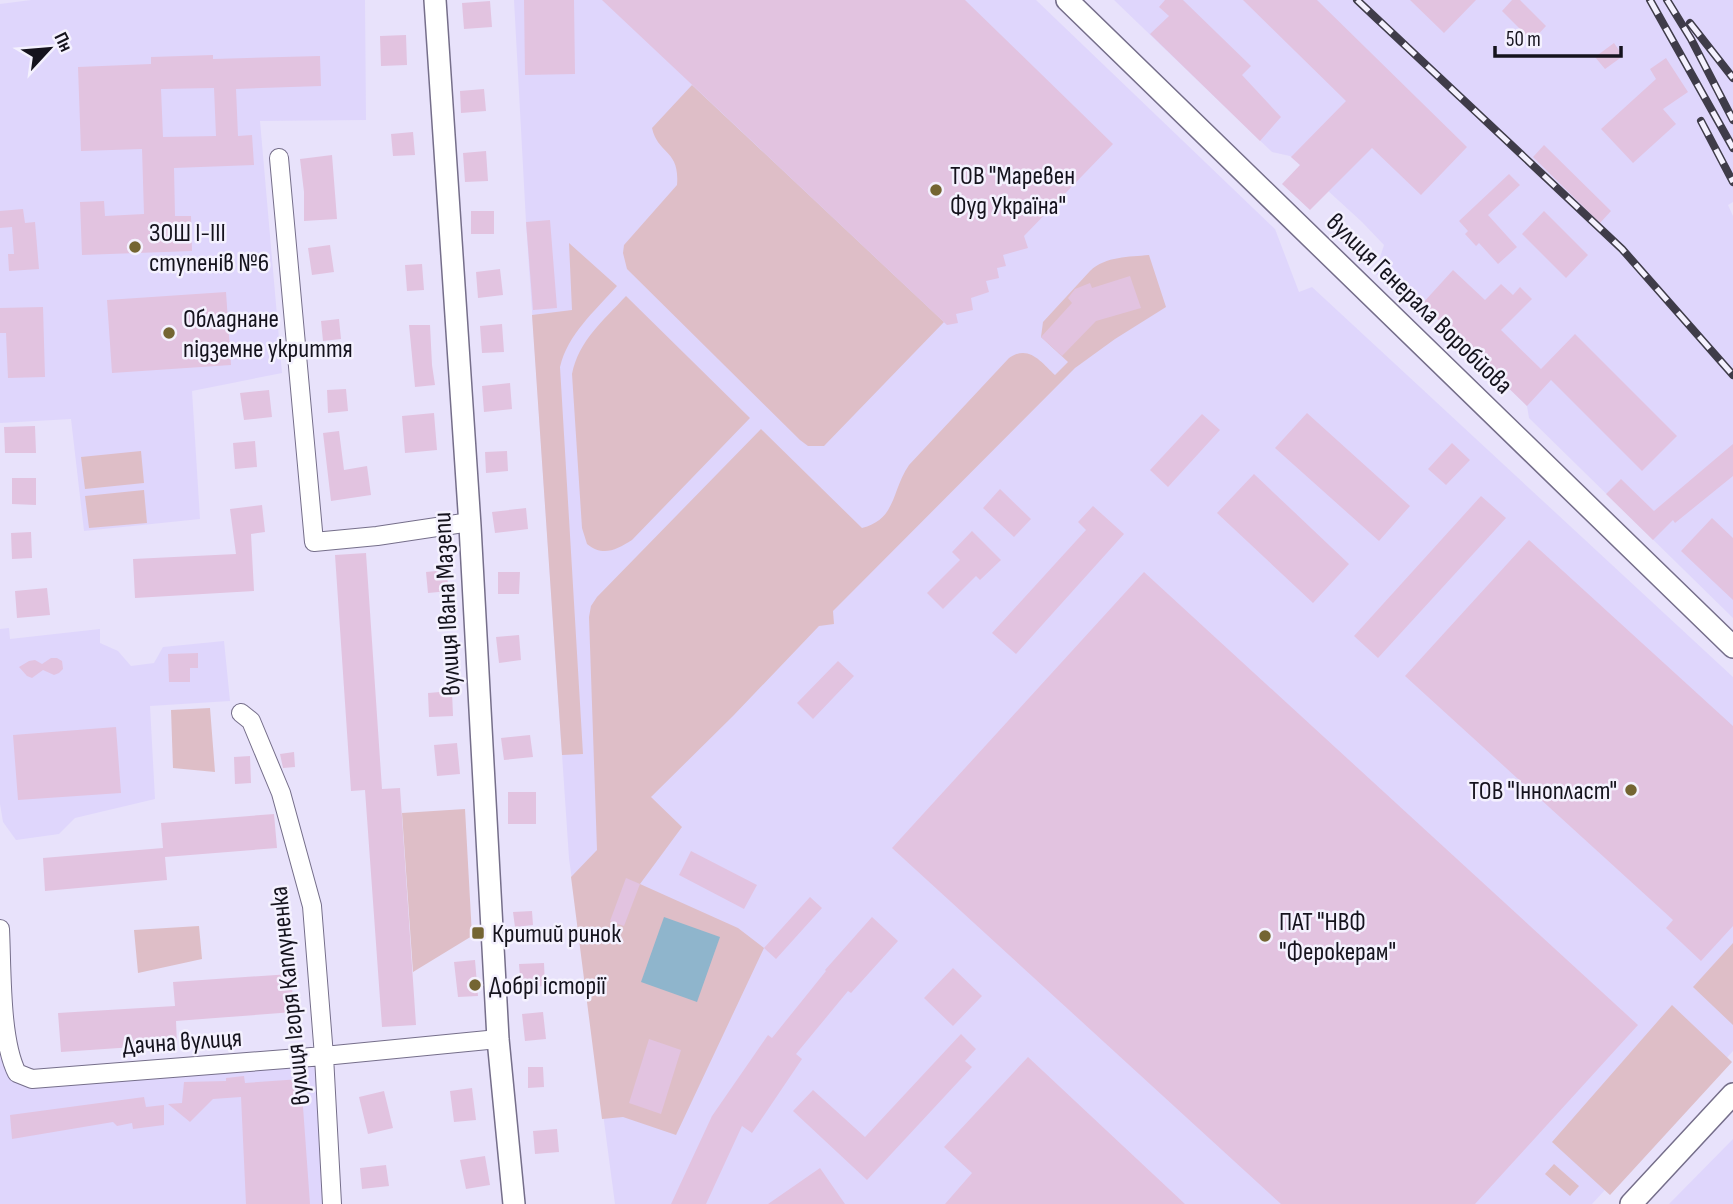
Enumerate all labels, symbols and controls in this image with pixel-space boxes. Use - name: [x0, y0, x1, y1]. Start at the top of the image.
- north arrow: [14, 14, 84, 84]
- scale bar: [1495, 14, 1621, 58]
- text: 50 m: [1506, 27, 1541, 52]
- text: Пн: [49, 29, 77, 56]
- place label: ТОВ "Маревен Фуд Україна": [950, 161, 1075, 222]
- marker: ТОВ "Маревен Фуд Україна": [928, 182, 944, 198]
- street label: вулиця Генерала Воробйова: [1319, 207, 1519, 401]
- place label: ЗОШ І-ІІІ ступенів №6: [149, 218, 269, 279]
- marker: ЗОШ І-ІІІ ступенів №6: [127, 239, 143, 255]
- place label: Обладнане підземне укриття: [183, 304, 353, 365]
- marker: Обладнане підземне укриття: [161, 325, 177, 341]
- street label: вулиця Івана Мазепи: [427, 511, 468, 697]
- place label: ТОВ "Іннопласт": [1469, 776, 1617, 807]
- marker: ТОВ "Іннопласт": [1623, 782, 1639, 798]
- street label: вулиця Ігоря Каплуненка: [264, 885, 317, 1107]
- place label: ПАТ "НВФ "Ферокерам": [1279, 907, 1396, 968]
- place label: Критий ринок: [492, 919, 621, 950]
- marker: Критий ринок: [470, 925, 486, 941]
- marker: ПАТ "НВФ "Ферокерам": [1257, 928, 1273, 944]
- place label: Добрі історії: [489, 971, 607, 1002]
- marker: Добрі історії: [467, 977, 483, 993]
- street label: Дачна вулиця: [121, 1023, 243, 1062]

